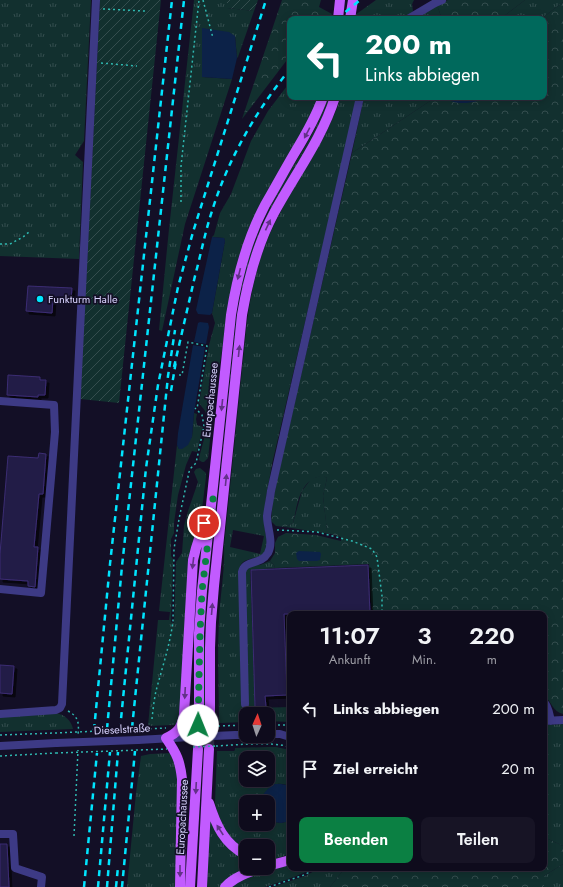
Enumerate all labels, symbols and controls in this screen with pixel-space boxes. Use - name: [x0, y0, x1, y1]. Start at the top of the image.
- text: 200 m: [365, 24, 452, 65]
- icon: left: [299, 32, 351, 84]
- text: Links abbiegen: [365, 62, 480, 88]
- one-way arrow: [304, 127, 310, 138]
- one-way arrow: [265, 219, 271, 230]
- one-way arrow: [236, 269, 242, 281]
- place label: Funkturm Halle: [48, 291, 118, 307]
- marker: Funkturm Halle: [35, 294, 45, 304]
- one-way arrow: [235, 345, 242, 357]
- street label: Europachaussee: [198, 361, 222, 438]
- one-way arrow: [219, 399, 225, 411]
- one-way arrow: [222, 474, 229, 486]
- pin: [187, 506, 221, 540]
- icon: arrive: [193, 512, 215, 534]
- one-way arrow: [190, 557, 197, 569]
- one-way arrow: [209, 603, 216, 615]
- text: 11:07: [319, 618, 380, 653]
- text: 3: [417, 618, 432, 653]
- text: 220: [469, 618, 515, 653]
- text: Ankunft: [329, 650, 370, 669]
- text: Min.: [412, 650, 437, 669]
- text: m: [487, 650, 497, 669]
- one-way arrow: [182, 686, 189, 699]
- icon: left: [299, 698, 321, 720]
- text: Links abbiegen: [333, 698, 439, 720]
- text: 200 m: [492, 698, 535, 720]
- position arrow: [177, 704, 219, 746]
- north arrow: [239, 707, 275, 743]
- map controls: [239, 707, 275, 875]
- street label: Dieselstraße: [93, 720, 151, 738]
- button: layers: [239, 751, 275, 787]
- icon: arrive: [299, 758, 321, 780]
- text: Ziel erreicht: [333, 758, 418, 780]
- text: 20 m: [501, 758, 535, 780]
- street label: Europachaussee: [172, 779, 192, 855]
- one-way arrow: [193, 782, 199, 795]
- button: +: [239, 795, 275, 831]
- button: Beenden: [299, 817, 413, 863]
- button: Teilen: [421, 817, 535, 863]
- one-way arrow: [217, 824, 224, 836]
- button: −: [239, 839, 275, 875]
- one-way arrow: [177, 865, 183, 878]

